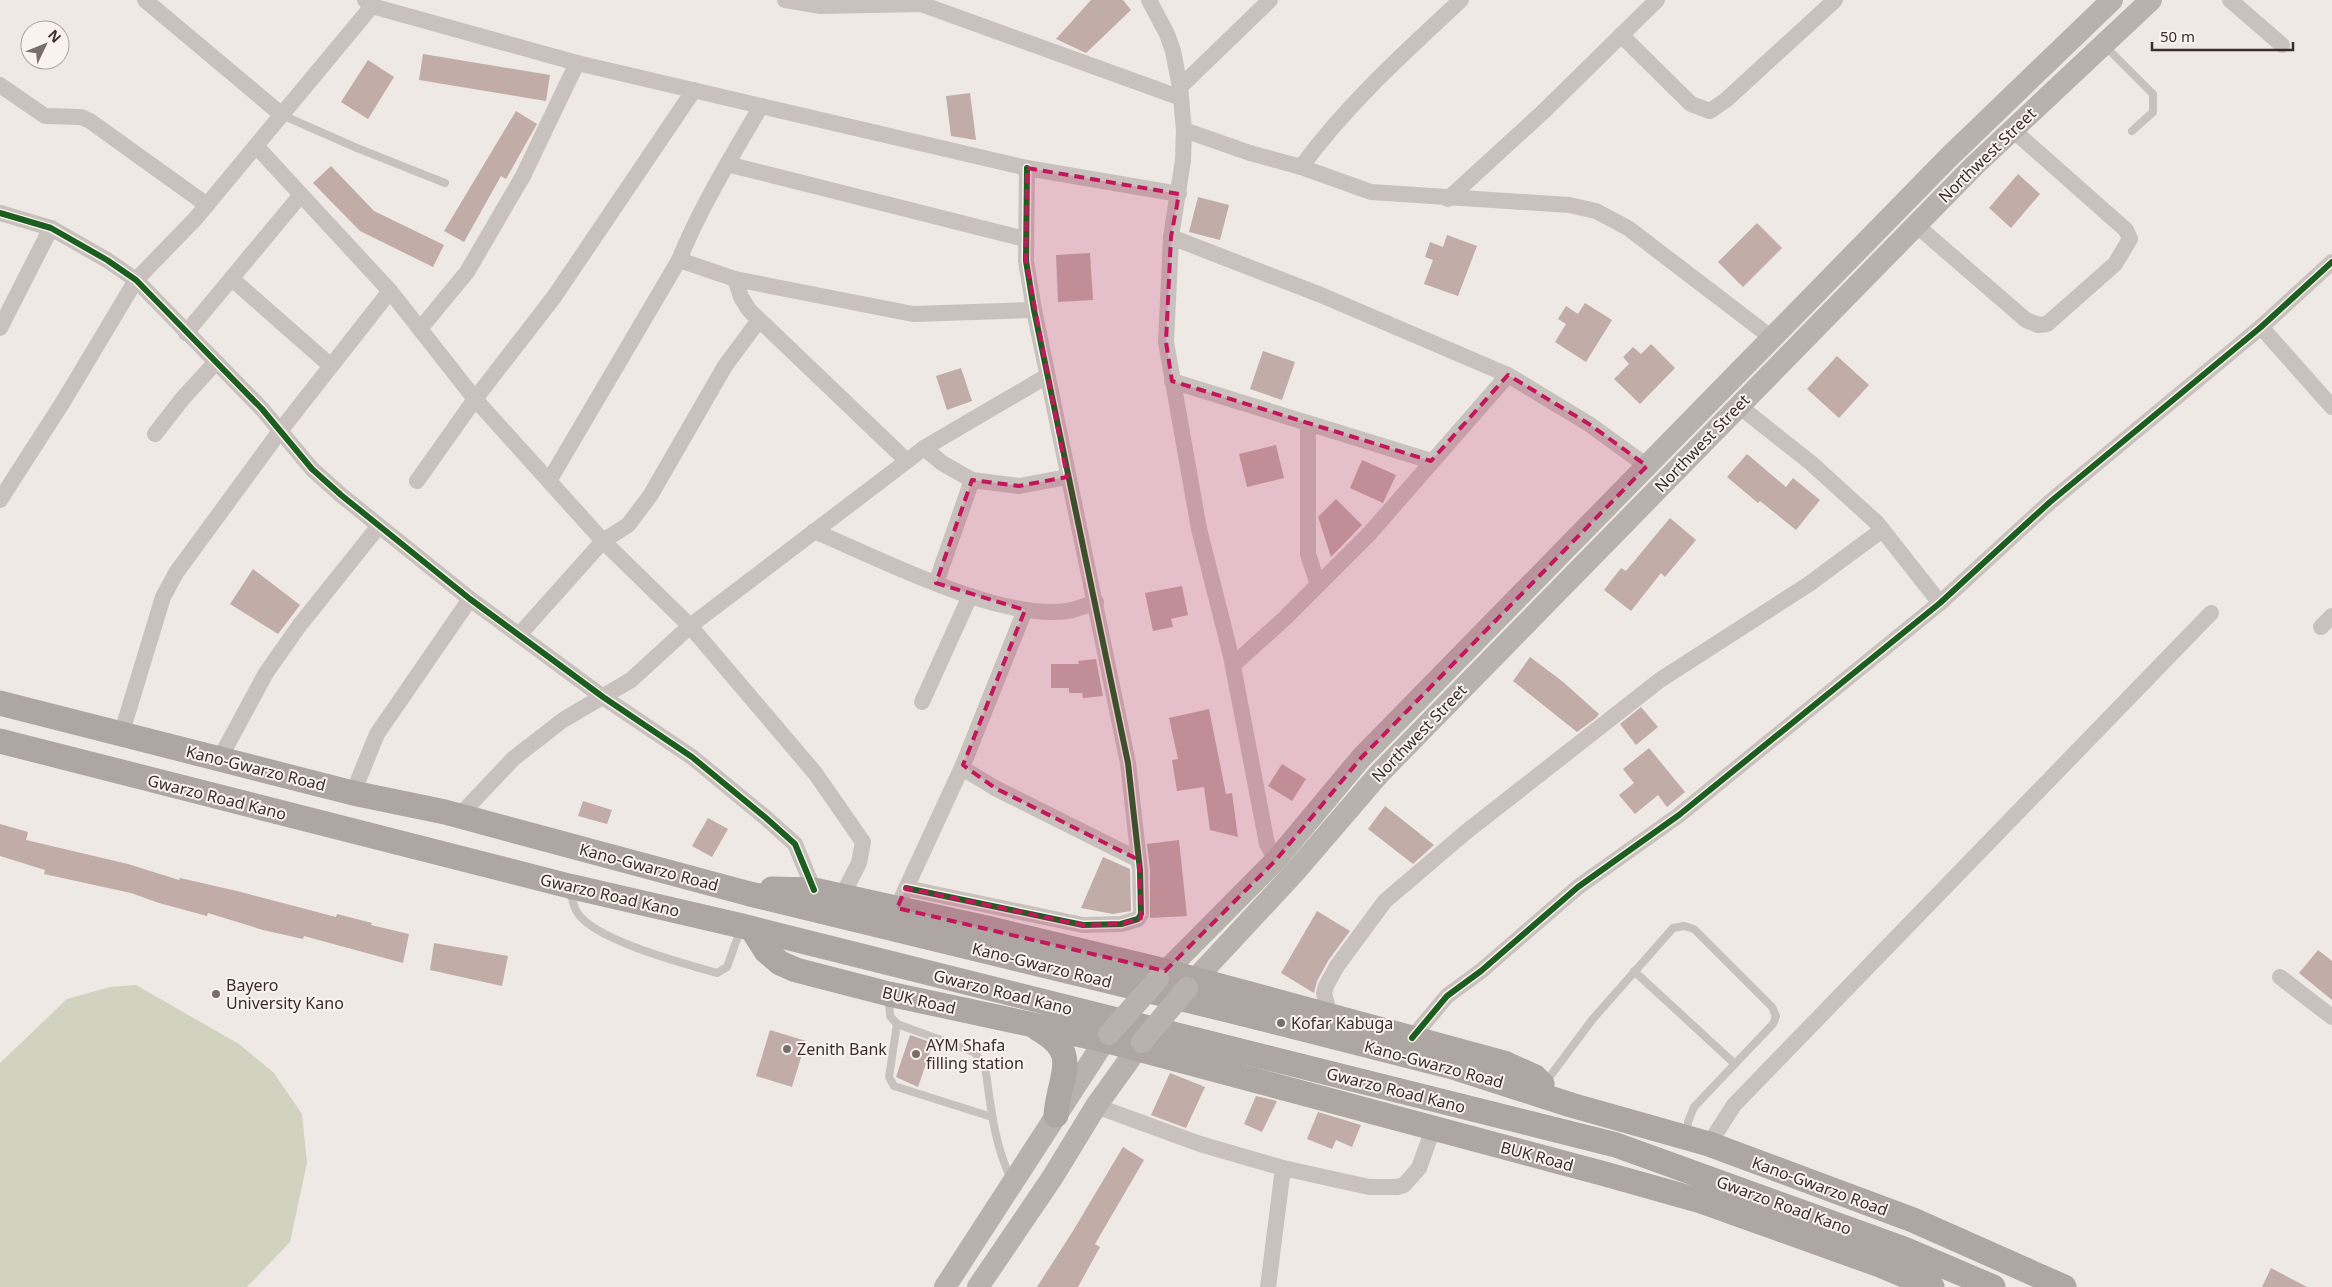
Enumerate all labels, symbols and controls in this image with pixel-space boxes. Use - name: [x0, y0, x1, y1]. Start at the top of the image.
- north arrow: [20, 20, 70, 70]
- scale bar: [2152, 20, 2293, 52]
- text: N: [44, 25, 66, 46]
- text: 50 m: [2160, 26, 2195, 46]
- street label: Northwest Street: [1933, 102, 2041, 207]
- street label: Northwest Street: [1650, 389, 1755, 497]
- street label: Northwest Street: [1367, 679, 1472, 787]
- street label: Kano-Gwarzo Road: [184, 740, 328, 796]
- street label: Gwarzo Road Kano: [145, 769, 289, 825]
- street label: Kano-Gwarzo Road: [577, 838, 721, 896]
- street label: Gwarzo Road Kano: [538, 868, 682, 922]
- street label: Kano-Gwarzo Road: [970, 937, 1114, 993]
- street label: Gwarzo Road Kano: [931, 964, 1075, 1020]
- place label: Bayero University Kano: [226, 974, 344, 1014]
- street label: BUK Road: [880, 981, 958, 1019]
- marker: Bayero University Kano: [210, 988, 222, 1000]
- place label: Kofar Kabuga: [1291, 1012, 1393, 1034]
- marker: Kofar Kabuga: [1275, 1017, 1287, 1029]
- place label: AYM Shafa filling station: [926, 1034, 1024, 1074]
- street label: Kano-Gwarzo Road: [1362, 1035, 1506, 1093]
- place label: Zenith Bank: [797, 1038, 887, 1060]
- marker: Zenith Bank: [781, 1043, 793, 1055]
- marker: AYM Shafa filling station: [910, 1048, 922, 1060]
- street label: Gwarzo Road Kano: [1324, 1062, 1468, 1118]
- street label: BUK Road: [1498, 1136, 1576, 1176]
- street label: Kano-Gwarzo Road: [1749, 1151, 1891, 1221]
- street label: Gwarzo Road Kano: [1713, 1170, 1855, 1240]

